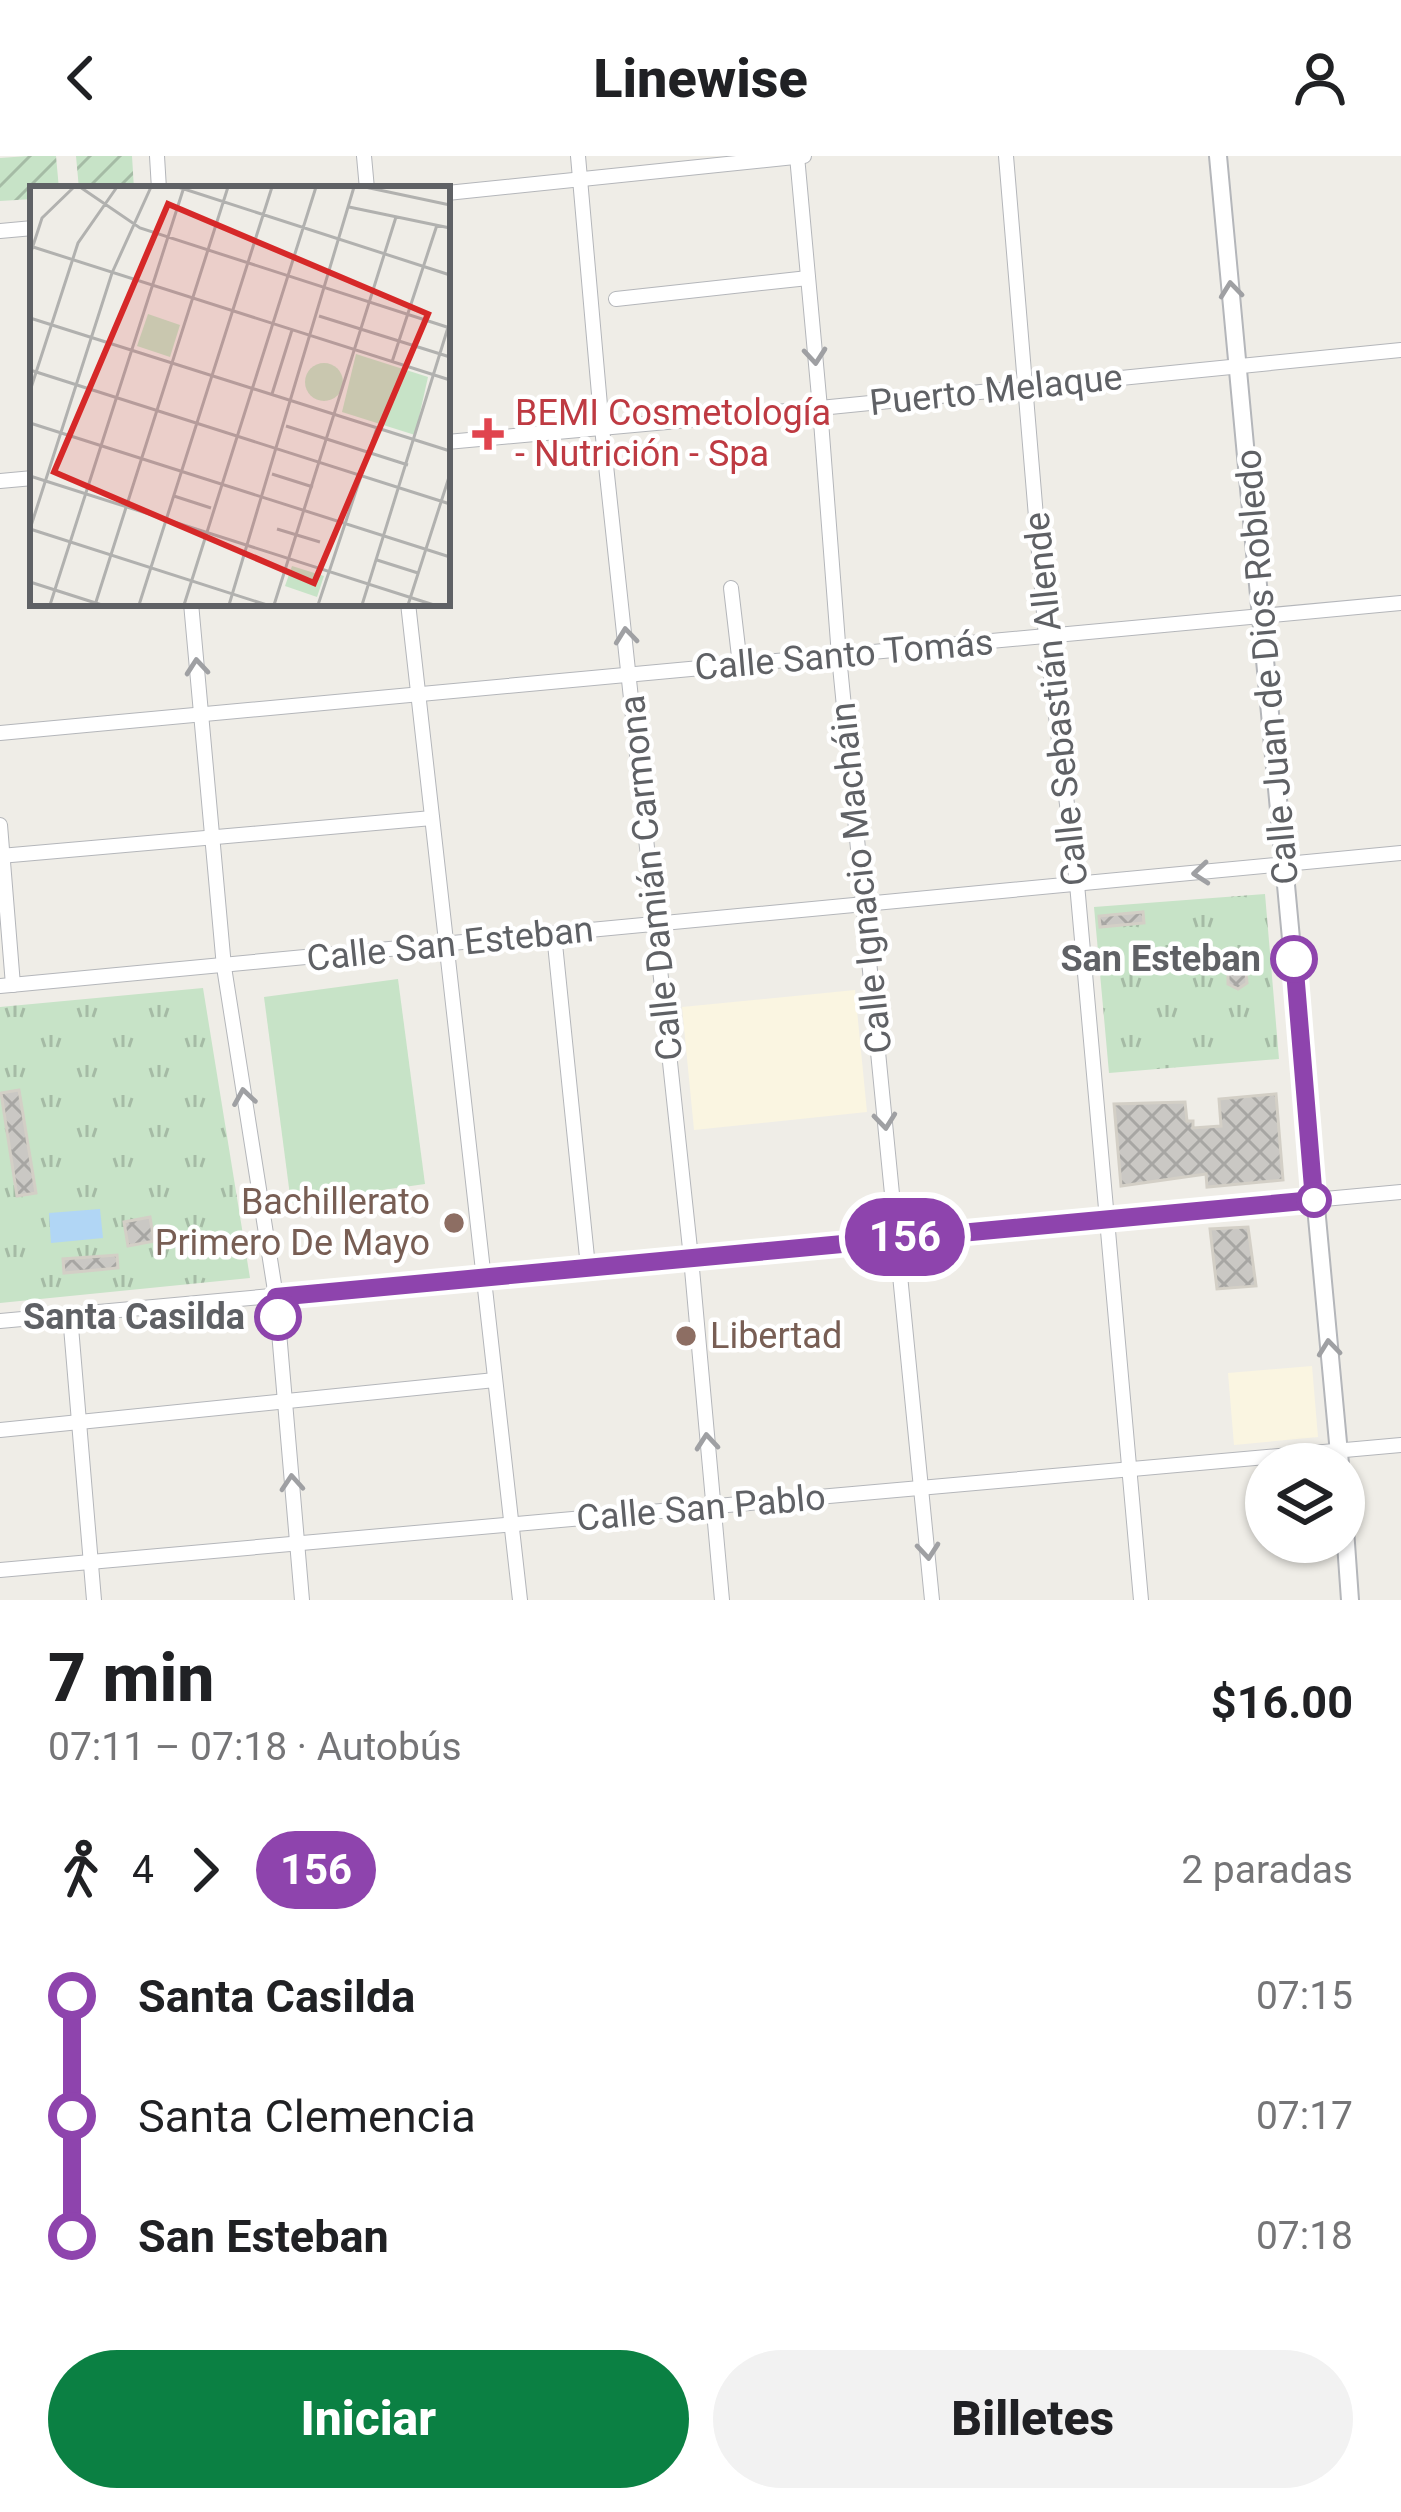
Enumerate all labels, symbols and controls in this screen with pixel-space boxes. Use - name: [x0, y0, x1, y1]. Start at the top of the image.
- icon: back: [48, 45, 114, 111]
- icon: person: [1287, 45, 1353, 111]
- text: Linewise: [593, 47, 808, 110]
- inset map: [30, 186, 450, 606]
- one-way arrow: [1219, 280, 1244, 299]
- one-way arrow: [802, 347, 827, 366]
- street label: Puerto Melaque: [868, 356, 1124, 424]
- place label: BEMI Cosmetología - Nutrición - Spa: [515, 392, 831, 475]
- marker: BEMI Cosmetología - Nutrición - Spa: [472, 418, 504, 450]
- street label: Calle Juan de Dios Robledo: [1227, 448, 1307, 886]
- street label: Calle Sebastián Allende: [1015, 510, 1097, 888]
- street label: Calle Santo Tomás: [693, 621, 995, 689]
- one-way arrow: [613, 626, 639, 646]
- one-way arrow: [185, 658, 210, 677]
- street label: Calle Damián Carmona: [611, 693, 691, 1063]
- street label: Calle Ignacio Macháin: [822, 700, 900, 1056]
- one-way arrow: [1191, 860, 1210, 885]
- street label: Calle San Esteban: [305, 908, 595, 980]
- marker: San Esteban: [1272, 937, 1316, 981]
- place label: San Esteban: [1060, 938, 1261, 980]
- one-way arrow: [233, 1087, 258, 1107]
- one-way arrow: [872, 1112, 897, 1131]
- place label: Bachillerato Primero De Mayo: [155, 1181, 430, 1264]
- unlabelled marker: [1298, 1184, 1330, 1216]
- line badge: 156: [836, 1198, 974, 1276]
- marker: Bachillerato Primero De Mayo: [441, 1210, 467, 1236]
- text: 156: [869, 1212, 941, 1261]
- marker: Santa Casilda: [256, 1295, 300, 1339]
- place label: Santa Casilda: [23, 1296, 245, 1338]
- place label: Libertad: [710, 1315, 842, 1357]
- marker: Libertad: [673, 1323, 699, 1349]
- one-way arrow: [1317, 1338, 1342, 1357]
- one-way arrow: [695, 1432, 721, 1451]
- map controls: [1245, 1443, 1365, 1563]
- button: layers: [1245, 1443, 1365, 1563]
- one-way arrow: [280, 1473, 305, 1492]
- street label: Calle San Pablo: [575, 1476, 827, 1540]
- one-way arrow: [914, 1542, 940, 1561]
- text: 7 min: [48, 1640, 214, 1717]
- text: $16.00: [1211, 1676, 1353, 1729]
- text: 07:11 – 07:18 · Autobús: [48, 1724, 462, 1770]
- icon: walk: [48, 1837, 114, 1903]
- icon: forward: [172, 1837, 238, 1903]
- text: 156: [280, 1845, 352, 1894]
- text: 4: [132, 1847, 154, 1893]
- text: 2 paradas: [1181, 1847, 1353, 1893]
- text: Santa Casilda: [138, 1970, 415, 2023]
- text: 07:15: [1256, 1973, 1353, 2019]
- text: Santa Clemencia: [138, 2090, 476, 2143]
- text: 07:17: [1256, 2093, 1353, 2139]
- text: San Esteban: [138, 2210, 389, 2263]
- text: 07:18: [1256, 2213, 1353, 2259]
- button: Iniciar: [48, 2350, 689, 2488]
- button: Billetes: [713, 2350, 1353, 2488]

